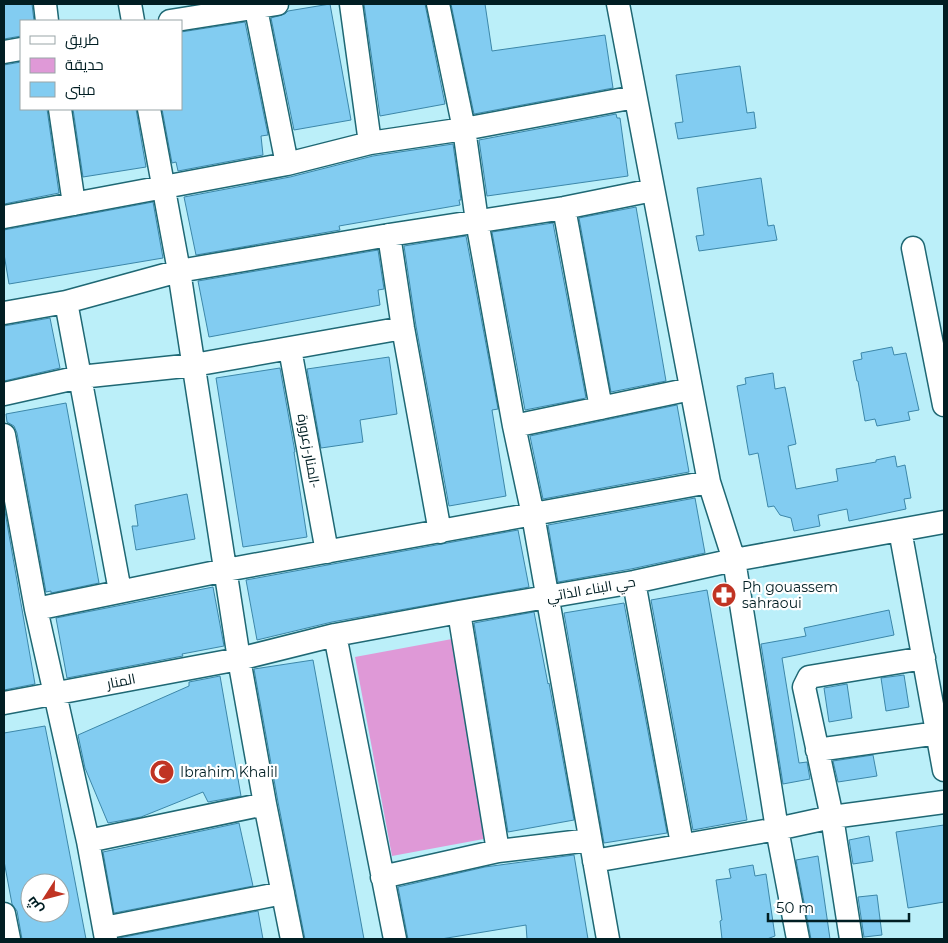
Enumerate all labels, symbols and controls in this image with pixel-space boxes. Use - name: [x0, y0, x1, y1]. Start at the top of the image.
- legend: [20, 20, 182, 110]
- text: طريق: [65, 30, 99, 50]
- text: حديقة: [65, 55, 104, 74]
- text: مبنى: [65, 80, 96, 100]
- street label: المنار-زعرورة-: [294, 412, 324, 490]
- street label: حي البناء الذاتي: [545, 572, 637, 609]
- place label: Ph gouassem sahraoui: [742, 578, 838, 612]
- pharmacy icon: Ph gouassem sahraoui: [711, 582, 737, 608]
- street label: المنار: [104, 669, 137, 693]
- mosque icon: Ibrahim Khalil: [149, 759, 175, 785]
- place label: Ibrahim Khalil: [180, 763, 278, 781]
- north arrow: [20, 873, 70, 923]
- scale bar: [768, 890, 909, 922]
- text: ش: [22, 893, 47, 918]
- text: 50 m: [776, 898, 814, 917]

